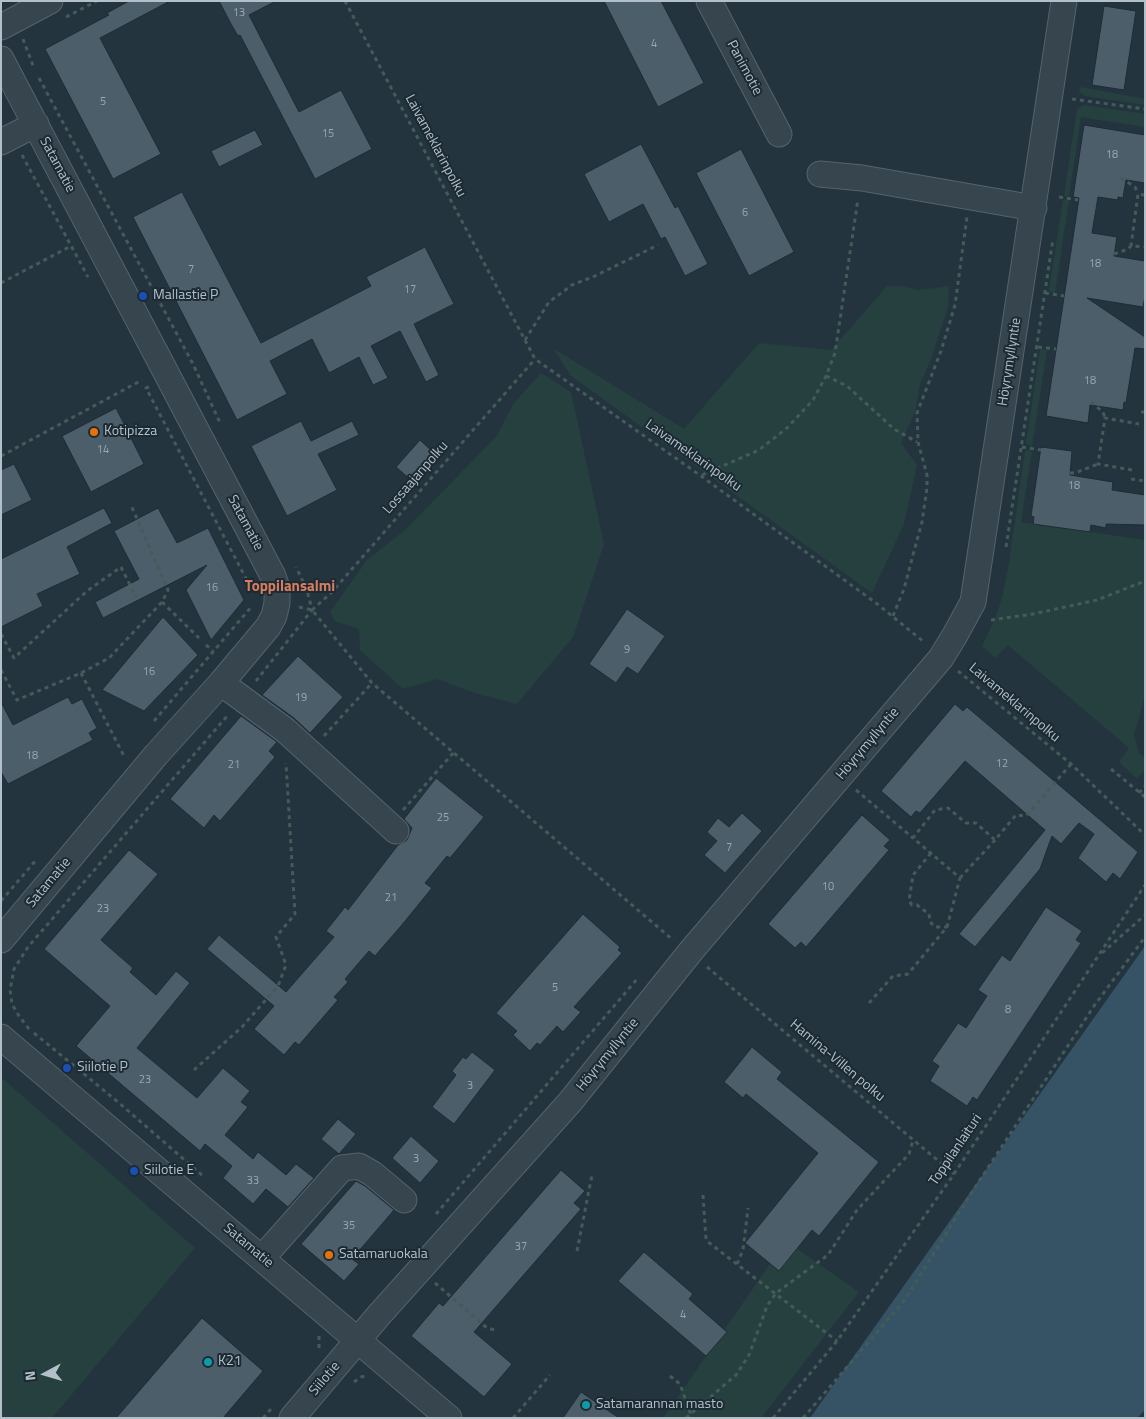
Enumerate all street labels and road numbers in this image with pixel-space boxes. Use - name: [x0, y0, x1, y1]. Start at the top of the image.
- street label: Panimotie: [723, 38, 765, 98]
- street label: Laivameklarinpolku: [401, 92, 469, 200]
- street label: Satamatie: [35, 134, 79, 196]
- street label: Höyrymyllyntie: [995, 317, 1025, 407]
- street label: Laivameklarinpolku: [642, 417, 744, 495]
- street label: Lossaajanpolku: [380, 438, 452, 518]
- street label: Satamatie: [223, 492, 267, 554]
- street label: Laivameklarinpolku: [965, 660, 1063, 746]
- street label: Höyrymyllyntie: [833, 704, 903, 784]
- street label: Satamatie: [23, 855, 75, 911]
- street label: Höyrymyllyntie: [573, 1015, 643, 1095]
- street label: Hamina-Villen polku: [786, 1016, 888, 1106]
- street label: Toppilanlaituri: [926, 1111, 986, 1189]
- street label: Satamatie: [220, 1220, 276, 1272]
- street label: Siilotie: [306, 1359, 344, 1399]

